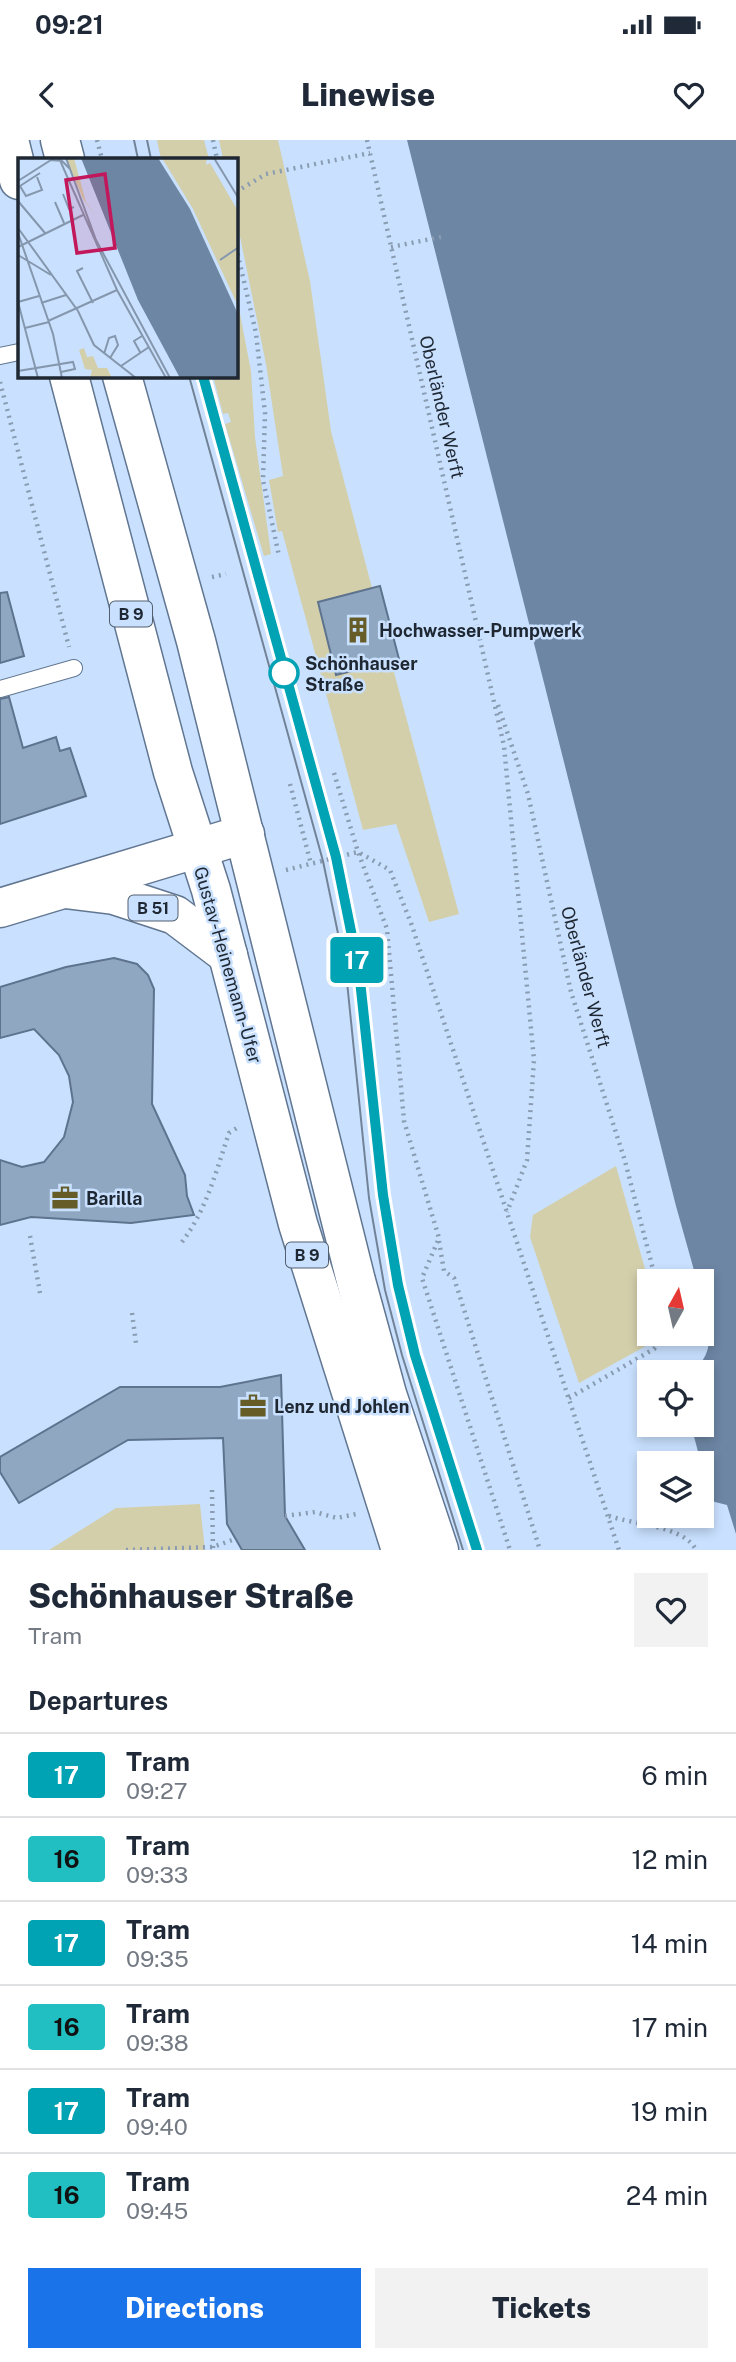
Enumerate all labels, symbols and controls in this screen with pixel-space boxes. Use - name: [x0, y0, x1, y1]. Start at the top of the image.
- text: 09:21: [35, 9, 104, 40]
- icon: back: [28, 76, 66, 114]
- text: Linewise: [301, 76, 435, 113]
- icon: heart: [670, 76, 708, 114]
- inset map: [18, 158, 238, 378]
- street label: Oberländer Werft: [415, 334, 469, 480]
- road number: B 9: [110, 601, 152, 626]
- building icon: Hochwasser-Pumpwerk: [343, 615, 373, 645]
- place label: Hochwasser-Pumpwerk: [379, 620, 582, 641]
- place label: Schönhauser Straße: [305, 653, 418, 695]
- marker: Schönhauser Straße: [269, 658, 299, 688]
- street label: Gustav-Heinemann-Ufer: [190, 864, 266, 1066]
- road number: B 51: [128, 895, 178, 920]
- street label: Oberländer Werft: [557, 904, 615, 1050]
- line badge: 17: [326, 937, 388, 983]
- text: 17: [344, 946, 370, 974]
- office icon: Barilla: [50, 1183, 80, 1213]
- place label: Barilla: [86, 1188, 142, 1209]
- road number: B 9: [286, 1242, 328, 1268]
- north arrow: [637, 1269, 714, 1346]
- map controls: [637, 1269, 714, 1528]
- button: locate: [637, 1360, 714, 1437]
- office icon: Lenz und Johlen: [238, 1391, 268, 1421]
- place label: Lenz und Johlen: [274, 1396, 409, 1417]
- button: layers: [637, 1451, 714, 1528]
- button: heart: [634, 1573, 708, 1647]
- text: Schönhauser Straße: [28, 1577, 354, 1615]
- text: Tram: [28, 1622, 82, 1649]
- text: Departures: [28, 1685, 168, 1716]
- text: Tram: [126, 1746, 190, 1777]
- text: 6 min: [641, 1760, 708, 1791]
- text: 17: [54, 1761, 79, 1789]
- text: 09:27: [126, 1777, 187, 1804]
- text: Tram: [126, 1830, 190, 1861]
- text: 12 min: [632, 1844, 708, 1875]
- text: 16: [53, 1845, 80, 1873]
- text: 09:33: [126, 1861, 188, 1888]
- text: Tram: [126, 1914, 190, 1945]
- text: 14 min: [631, 1928, 708, 1959]
- text: 17: [54, 1929, 79, 1957]
- text: 09:35: [126, 1945, 189, 1972]
- text: Tram: [126, 1998, 190, 2029]
- text: 17 min: [631, 2012, 708, 2043]
- text: 16: [53, 2013, 80, 2041]
- text: 09:38: [126, 2029, 189, 2056]
- text: Tram: [126, 2082, 190, 2113]
- text: 19 min: [631, 2096, 708, 2127]
- text: 17: [54, 2097, 79, 2125]
- text: 09:40: [126, 2113, 188, 2140]
- text: Tram: [126, 2166, 190, 2197]
- text: 24 min: [626, 2180, 708, 2211]
- text: 16: [53, 2181, 80, 2209]
- text: 09:45: [126, 2197, 188, 2224]
- button: Directions: [28, 2268, 361, 2348]
- button: Tickets: [375, 2268, 708, 2348]

